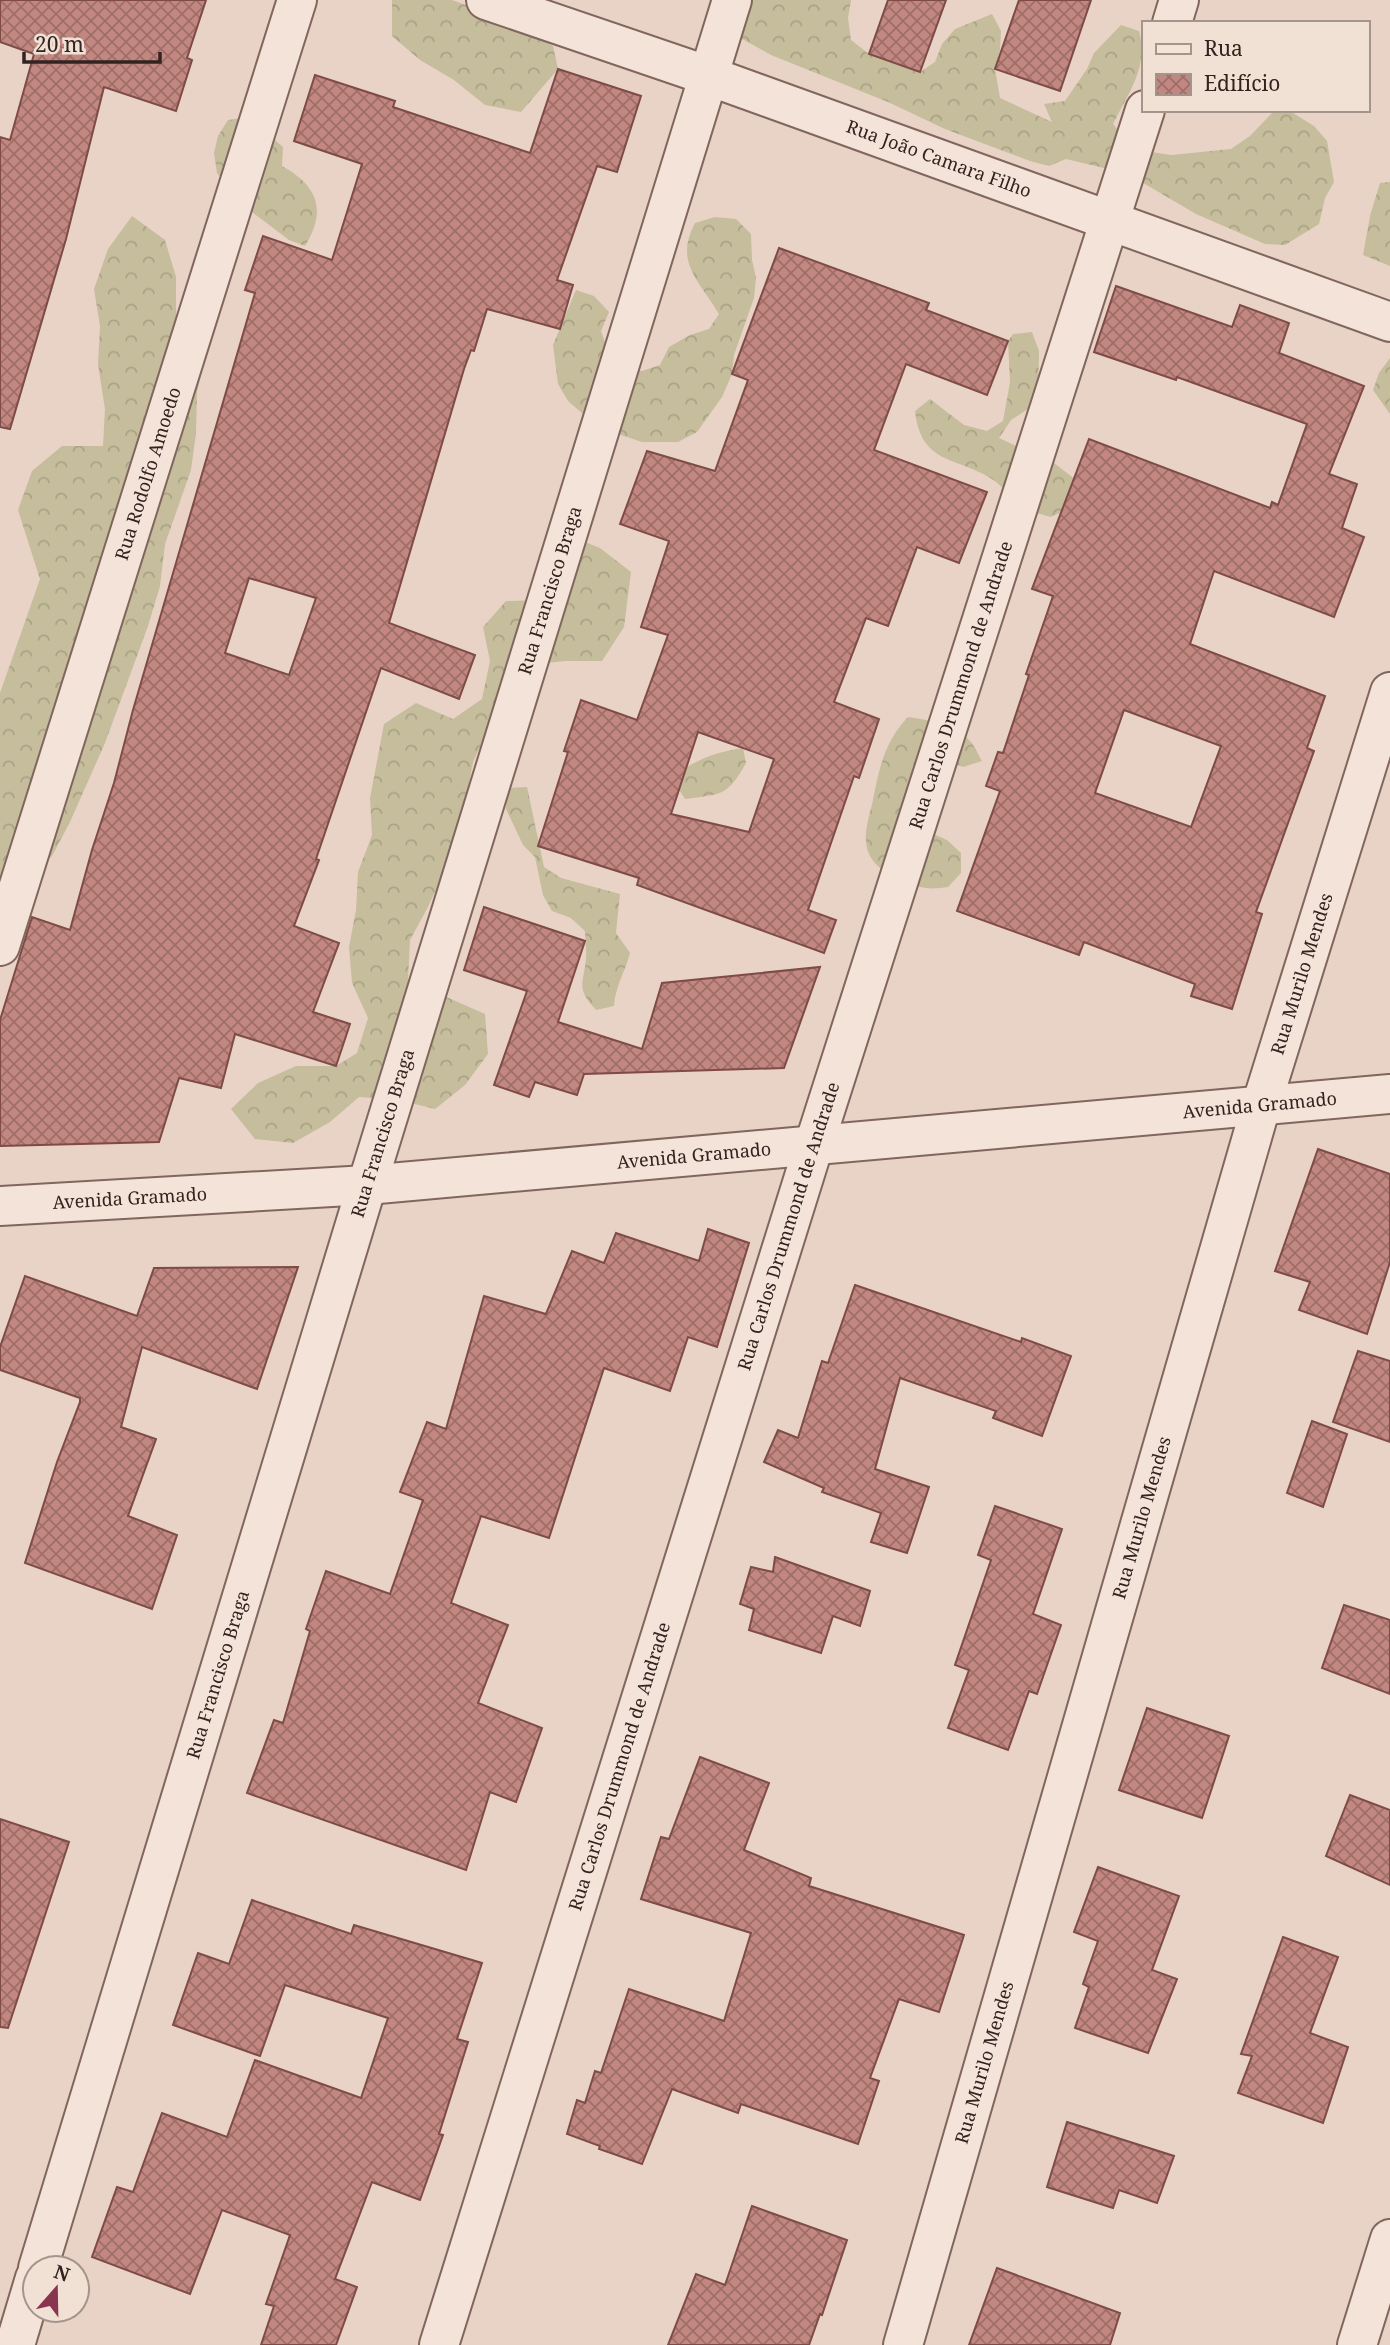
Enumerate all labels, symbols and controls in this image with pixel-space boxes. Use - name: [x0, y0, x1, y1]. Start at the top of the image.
- scale bar: [24, 21, 161, 65]
- legend: [1142, 21, 1369, 112]
- text: 20 m: [35, 30, 84, 58]
- text: Rua: [1204, 34, 1243, 62]
- text: Edifício: [1204, 69, 1280, 97]
- street label: Rua João Camara Filho: [843, 114, 1035, 203]
- street label: Rua Rodolfo Amoedo: [109, 384, 186, 563]
- street label: Rua Francisco Braga: [512, 503, 586, 677]
- street label: Rua Carlos Drummond de Andrade: [903, 538, 1017, 832]
- street label: Rua Murilo Mendes: [1265, 890, 1338, 1058]
- street label: Rua Francisco Braga: [345, 1046, 419, 1220]
- street label: Rua Carlos Drummond de Andrade: [731, 1079, 844, 1373]
- street label: Avenida Gramado: [1182, 1086, 1338, 1123]
- street label: Avenida Gramado: [616, 1136, 772, 1174]
- street label: Avenida Gramado: [52, 1181, 208, 1214]
- street label: Rua Murilo Mendes: [1106, 1433, 1176, 1602]
- street label: Rua Francisco Braga: [180, 1587, 254, 1762]
- street label: Rua Carlos Drummond de Andrade: [562, 1619, 675, 1914]
- street label: Rua Murilo Mendes: [949, 1978, 1019, 2146]
- north arrow: [21, 2254, 91, 2324]
- text: N: [50, 2258, 73, 2288]

